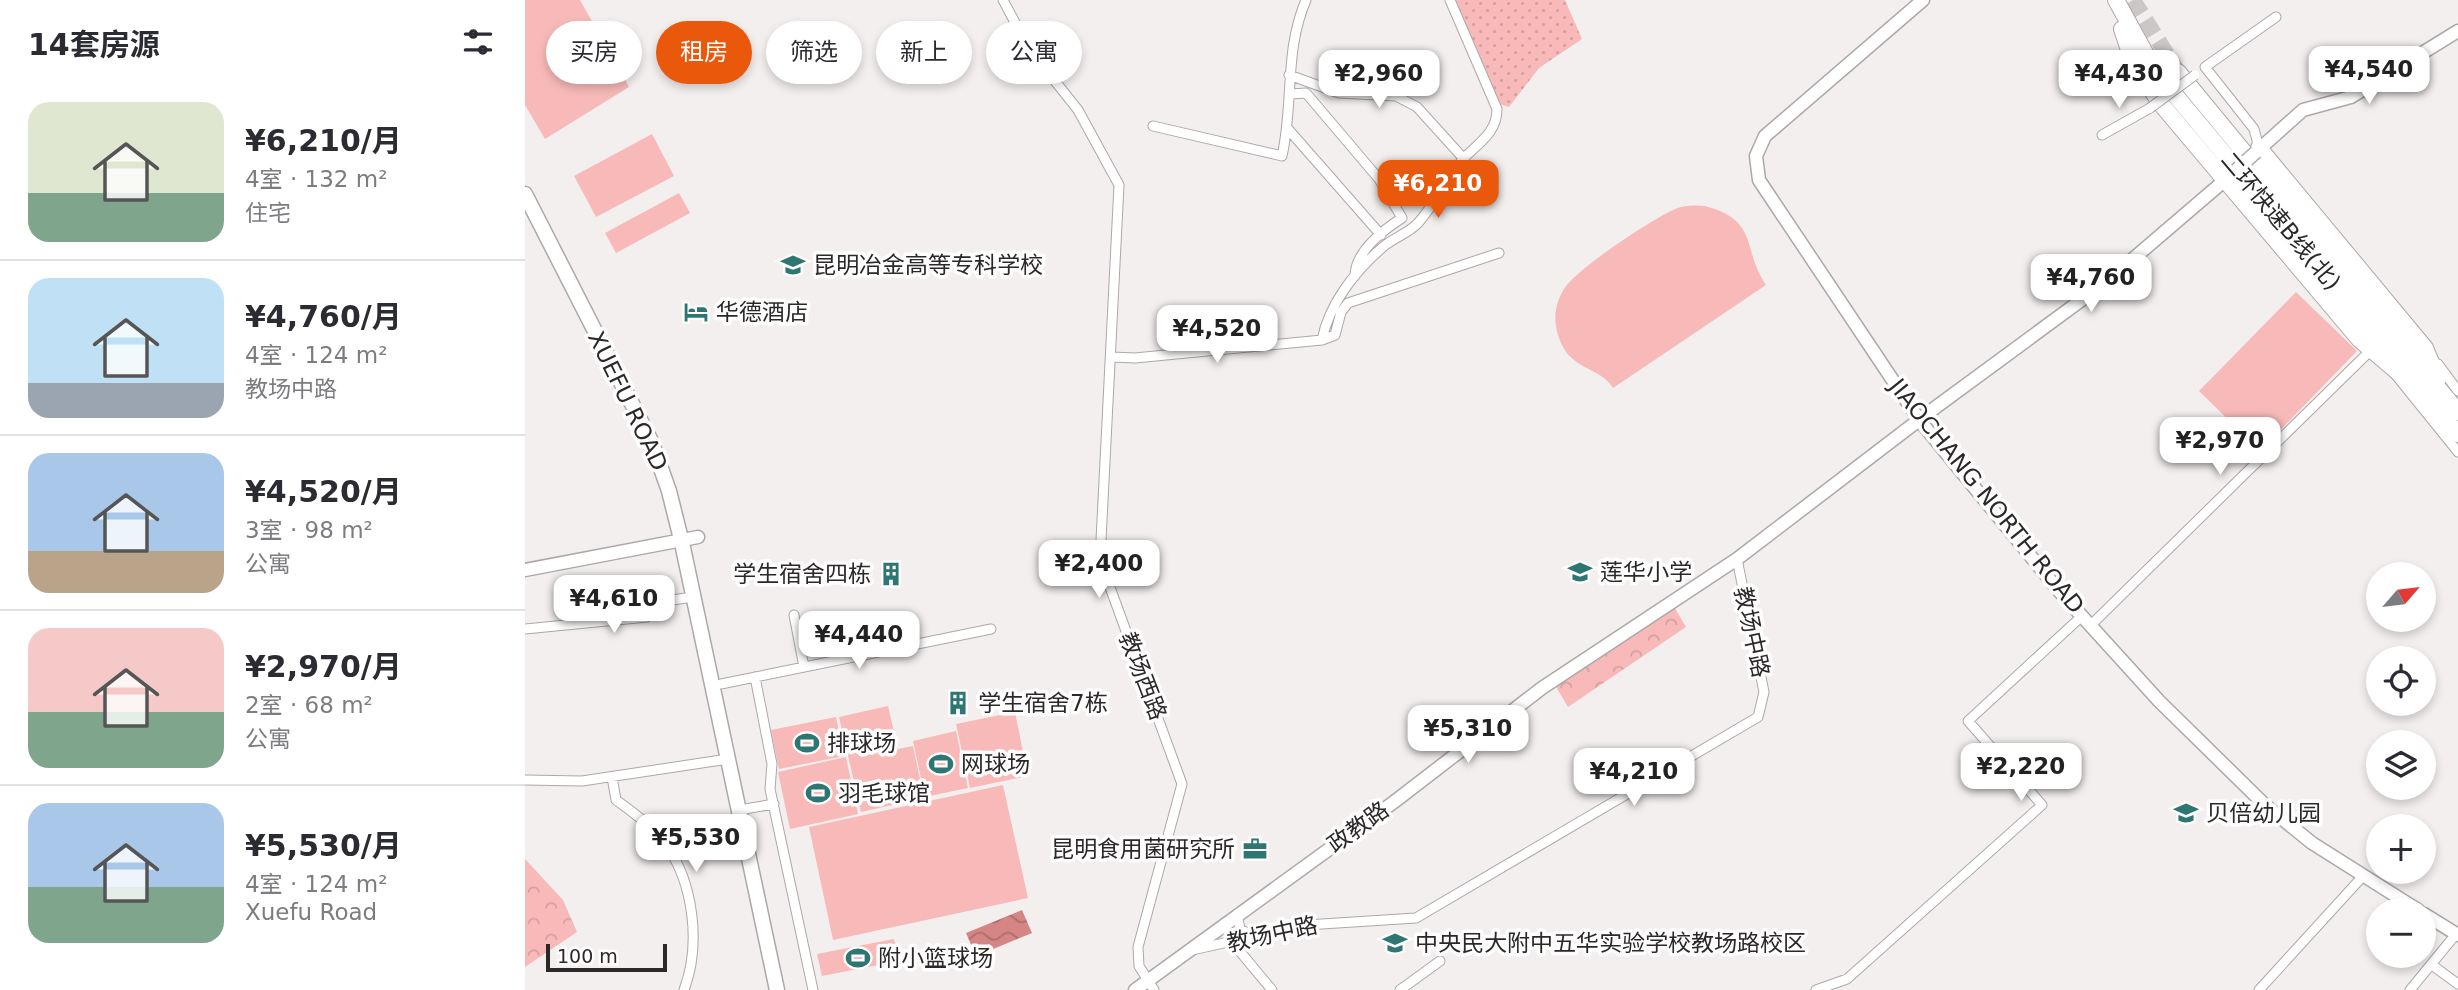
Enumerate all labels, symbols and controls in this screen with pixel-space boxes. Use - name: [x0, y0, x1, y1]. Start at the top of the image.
- chip: 买房: [546, 21, 642, 84]
- chip: 租房: [656, 21, 752, 84]
- chip: 筛选: [766, 21, 862, 84]
- chip: 新上: [876, 21, 972, 84]
- chip: 公寓: [986, 21, 1082, 84]
- icon: filters: [459, 23, 497, 61]
- text: 14套房源: [28, 27, 160, 62]
- pin: ¥4,540: [2312, 46, 2426, 106]
- pin: ¥2,960: [1322, 50, 1436, 110]
- pin: ¥4,430: [2062, 50, 2176, 110]
- text: ¥4,540: [2325, 56, 2413, 82]
- text: ¥2,960: [1335, 60, 1423, 86]
- text: ¥4,430: [2075, 60, 2163, 86]
- text: ¥6,210/月: [245, 123, 402, 158]
- icon: home: [84, 130, 168, 214]
- street label: 二环快速B线(北): [2216, 147, 2346, 295]
- pin: ¥6,210: [1381, 160, 1495, 220]
- text: 4室 · 132 m²: [245, 166, 387, 192]
- text: ¥6,210: [1394, 170, 1482, 196]
- text: 住宅: [245, 200, 291, 226]
- school or university icon: 昆明冶金高等专科学校: [779, 251, 807, 279]
- place label: 昆明冶金高等专科学校: [813, 252, 1043, 278]
- pin: ¥4,760: [2034, 254, 2148, 314]
- text: ¥4,760: [2047, 264, 2135, 290]
- hotel icon: 华德酒店: [682, 298, 710, 326]
- text: ¥4,760/月: [245, 299, 402, 334]
- place label: 华德酒店: [716, 299, 808, 325]
- icon: home: [84, 306, 168, 390]
- pin: ¥4,520: [1160, 306, 1274, 365]
- text: ¥4,520: [1173, 315, 1261, 341]
- street label: XUEFU ROAD: [583, 327, 673, 475]
- text: 4室 · 124 m²: [245, 342, 387, 368]
- street label: JIAOCHANG NORTH ROAD: [1883, 372, 2090, 618]
- text: 教场中路: [245, 376, 337, 402]
- pin: ¥2,970: [2163, 418, 2277, 477]
- text: ¥2,970: [2176, 427, 2264, 453]
- text: ¥4,520/月: [245, 474, 402, 509]
- icon: home: [84, 481, 168, 565]
- text: 3室 · 98 m²: [245, 517, 373, 543]
- pin: ¥2,400: [1042, 540, 1156, 600]
- text: ¥2,400: [1055, 550, 1143, 576]
- text: 公寓: [245, 551, 291, 577]
- school or university icon: 莲华小学: [1566, 558, 1594, 586]
- place label: 莲华小学: [1600, 559, 1692, 585]
- building icon: 学生宿舍四栋: [877, 560, 905, 588]
- place label: 学生宿舍四栋: [733, 561, 871, 587]
- north arrow: [2366, 562, 2436, 632]
- map controls: [2366, 562, 2436, 968]
- pin: ¥4,610: [557, 576, 671, 635]
- street label: 教场中路: [1730, 584, 1774, 680]
- text: ¥4,610: [570, 585, 658, 611]
- pin: ¥4,440: [802, 612, 916, 671]
- text: ¥4,440: [815, 621, 903, 647]
- street label: 教场西路: [1114, 628, 1172, 724]
- button: locate: [2366, 646, 2436, 716]
- text: ¥2,970/月: [245, 649, 402, 684]
- icon: home: [84, 656, 168, 740]
- building icon: 学生宿舍7栋: [944, 689, 972, 717]
- place label: 学生宿舍7栋: [978, 690, 1108, 716]
- text: 2室 · 68 m²: [245, 692, 373, 718]
- pin: ¥5,310: [1411, 706, 1525, 765]
- text: ¥5,310: [1424, 715, 1512, 741]
- text: 公寓: [245, 726, 291, 752]
- sports icon: 排球场: [793, 729, 821, 757]
- place label: 排球场: [827, 730, 896, 756]
- button: layers: [2366, 730, 2436, 800]
- pin: ¥2,220: [1964, 744, 2078, 803]
- pin: ¥4,210: [1577, 748, 1691, 808]
- sports icon: 网球场: [927, 750, 955, 778]
- place label: 网球场: [961, 751, 1030, 777]
- text: ¥2,220: [1977, 753, 2065, 779]
- text: ¥4,210: [1590, 758, 1678, 784]
- sports icon: 羽毛球馆: [804, 779, 832, 807]
- place label: 羽毛球馆: [838, 780, 930, 806]
- street label: 政教路: [1322, 796, 1394, 858]
- school or university icon: 贝倍幼儿园: [2172, 799, 2200, 827]
- place label: 贝倍幼儿园: [2206, 800, 2321, 826]
- pin: ¥5,530: [639, 814, 753, 874]
- button: +: [2366, 814, 2436, 884]
- text: ¥5,530: [652, 824, 740, 850]
- text: ¥5,530/月: [245, 828, 402, 863]
- icon: home: [84, 831, 168, 915]
- office icon: 昆明食用菌研究所: [1241, 835, 1269, 863]
- place label: 昆明食用菌研究所: [1051, 836, 1235, 862]
- text: 4室 · 124 m²: [245, 871, 387, 897]
- button: −: [2366, 898, 2436, 968]
- text: Xuefu Road: [245, 899, 377, 925]
- street label: 教场中路: [1224, 912, 1320, 956]
- school or university icon: 中央民大附中五华实验学校教场路校区: [1381, 929, 1409, 957]
- place label: 中央民大附中五华实验学校教场路校区: [1415, 930, 1806, 956]
- scale bar: [546, 941, 667, 973]
- sports icon: 附小篮球场: [844, 944, 872, 972]
- text: 100 m: [557, 945, 618, 967]
- place label: 附小篮球场: [878, 945, 993, 971]

